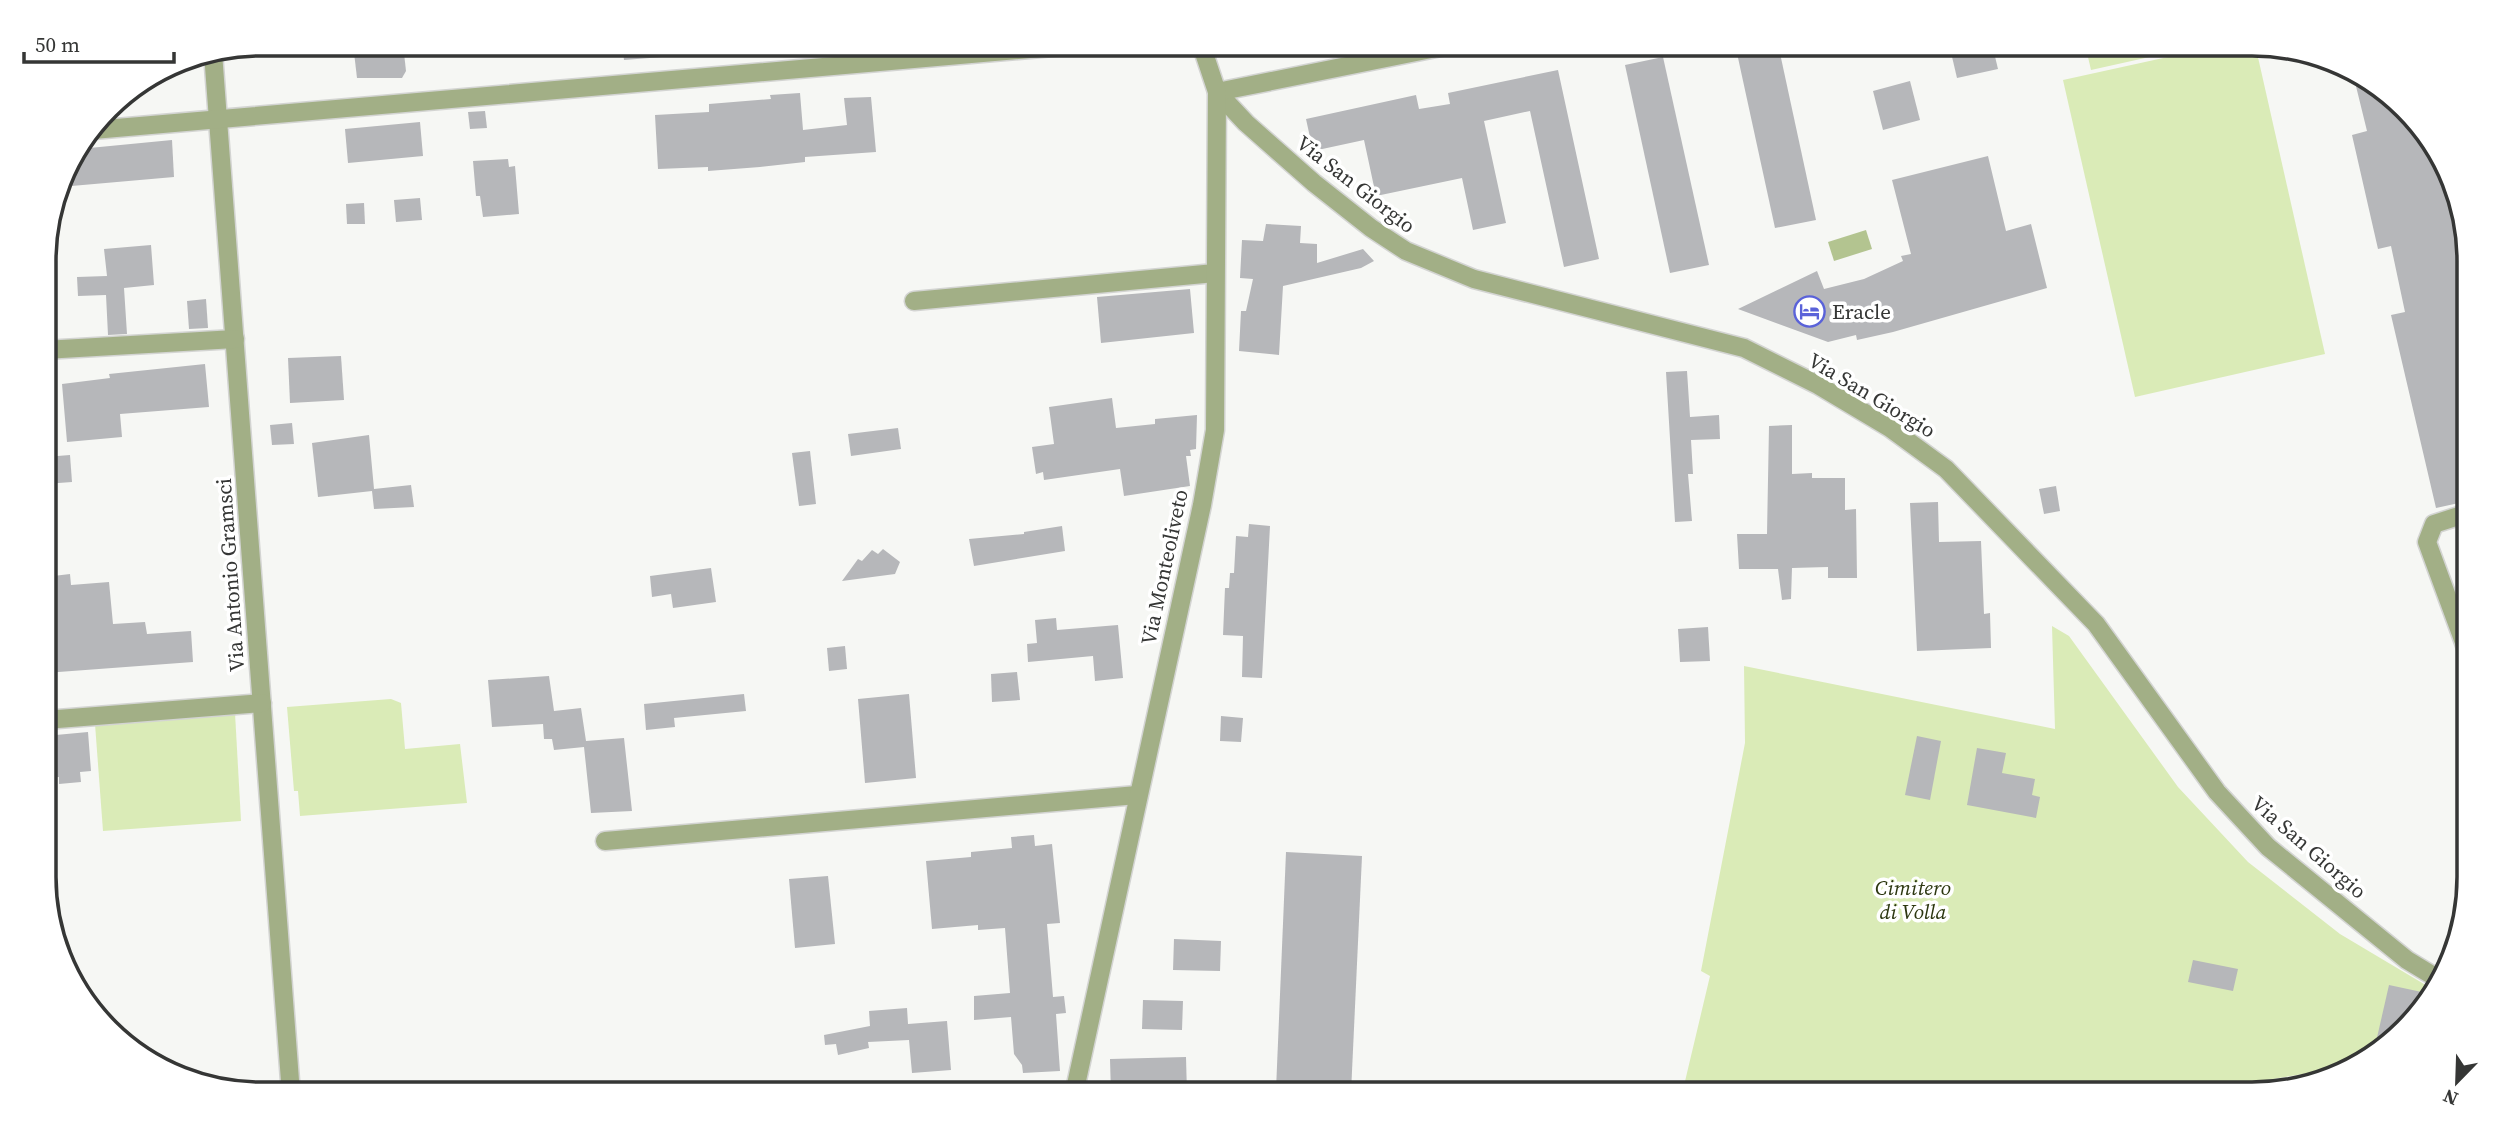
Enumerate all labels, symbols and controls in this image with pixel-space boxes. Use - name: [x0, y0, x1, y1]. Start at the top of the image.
- scale bar: [24, 21, 175, 65]
- text: 50 m: [35, 30, 80, 59]
- street label: Via San Giorgio: [1290, 128, 1422, 240]
- hotel icon: Eracle: [1792, 294, 1826, 328]
- place label: Eracle: [1832, 297, 1891, 326]
- street label: Via San Giorgio: [1803, 346, 1941, 444]
- street label: Via Antonio Gramsci: [209, 477, 251, 673]
- street label: Via Monteoliveto: [1133, 487, 1195, 647]
- street label: Via San Giorgio: [2245, 789, 2373, 905]
- park label: Cimitero di Volla: [1875, 873, 1951, 926]
- north arrow: [2422, 1047, 2492, 1117]
- text: N: [2439, 1083, 2462, 1112]

